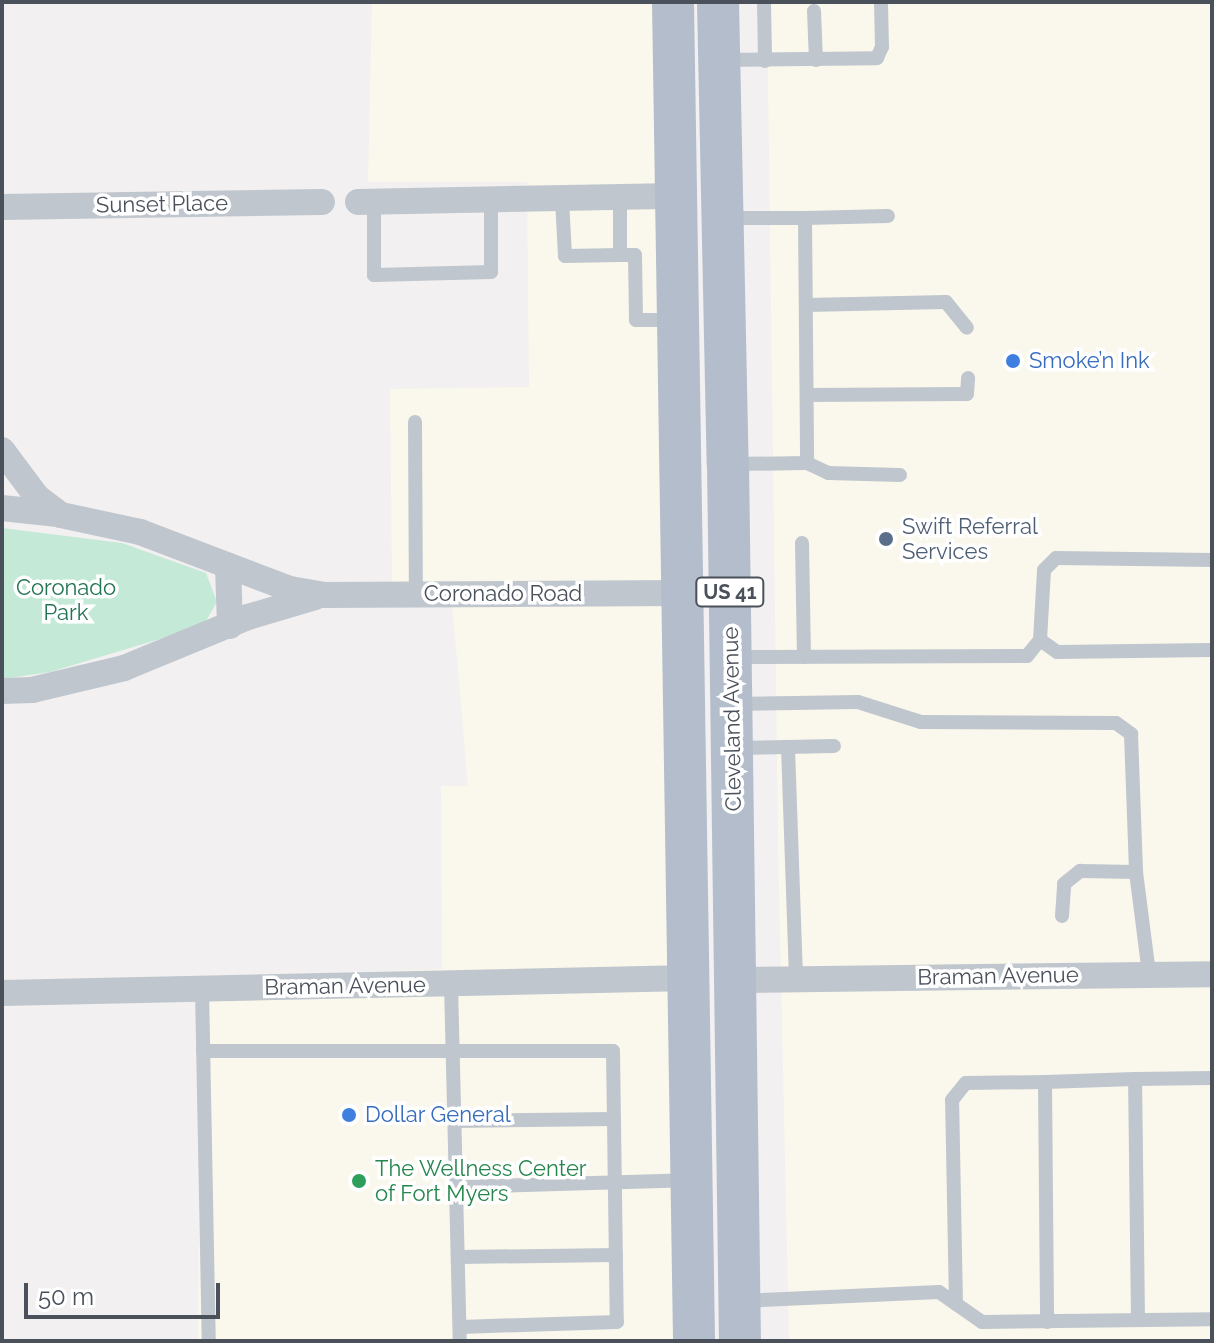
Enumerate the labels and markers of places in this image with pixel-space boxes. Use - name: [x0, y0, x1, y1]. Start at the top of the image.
- place label: Smoke’n Ink: [1029, 348, 1150, 374]
- marker: Smoke’n Ink: [1004, 352, 1022, 370]
- place label: Swift Referral Services: [902, 513, 1038, 564]
- marker: Swift Referral Services: [877, 530, 895, 548]
- place label: Dollar General: [365, 1102, 511, 1128]
- marker: Dollar General: [340, 1106, 358, 1124]
- place label: The Wellness Center of Fort Myers: [375, 1155, 587, 1206]
- marker: The Wellness Center of Fort Myers: [350, 1172, 368, 1190]

